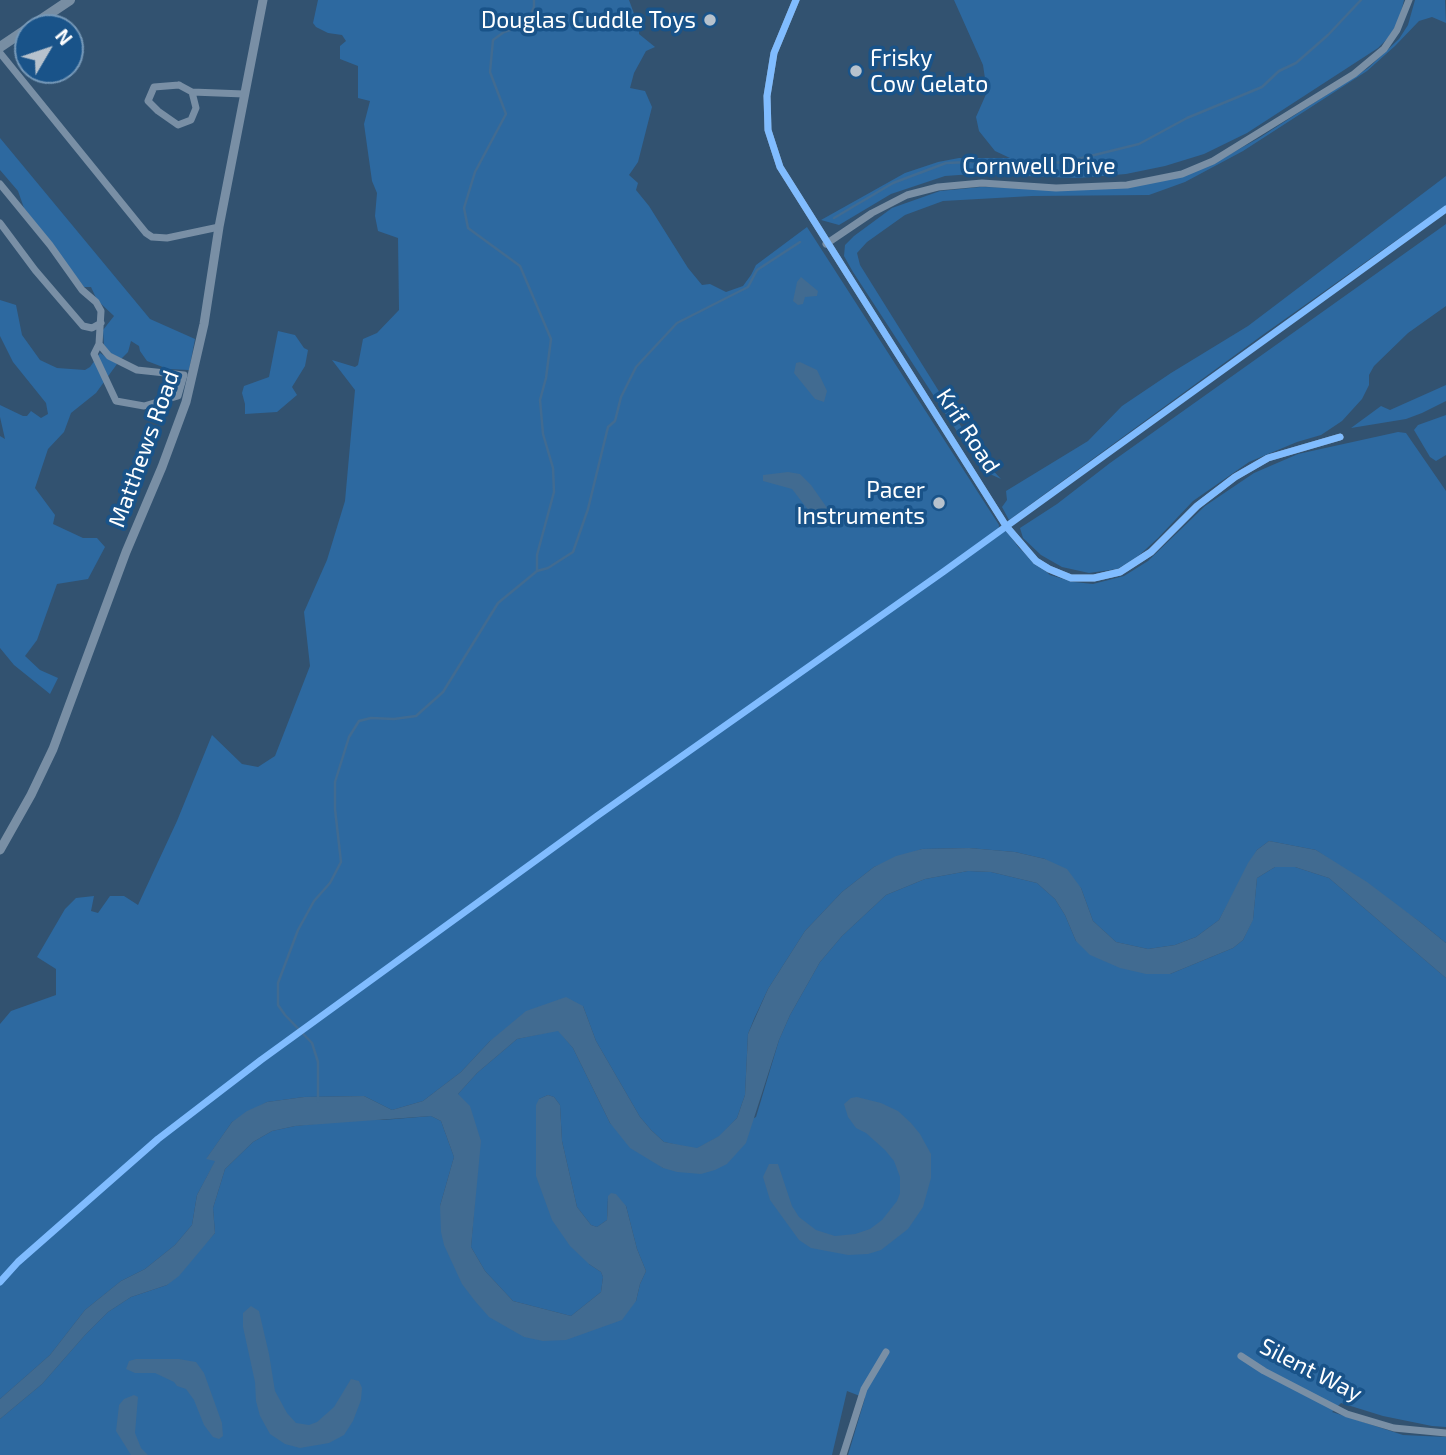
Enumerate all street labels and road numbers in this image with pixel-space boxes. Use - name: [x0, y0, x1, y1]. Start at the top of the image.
- street label: Cornwell Drive: [962, 152, 1116, 180]
- street label: Matthews Road: [103, 367, 185, 531]
- street label: Krif Road: [930, 383, 1006, 479]
- street label: Silent Way: [1255, 1332, 1367, 1408]

